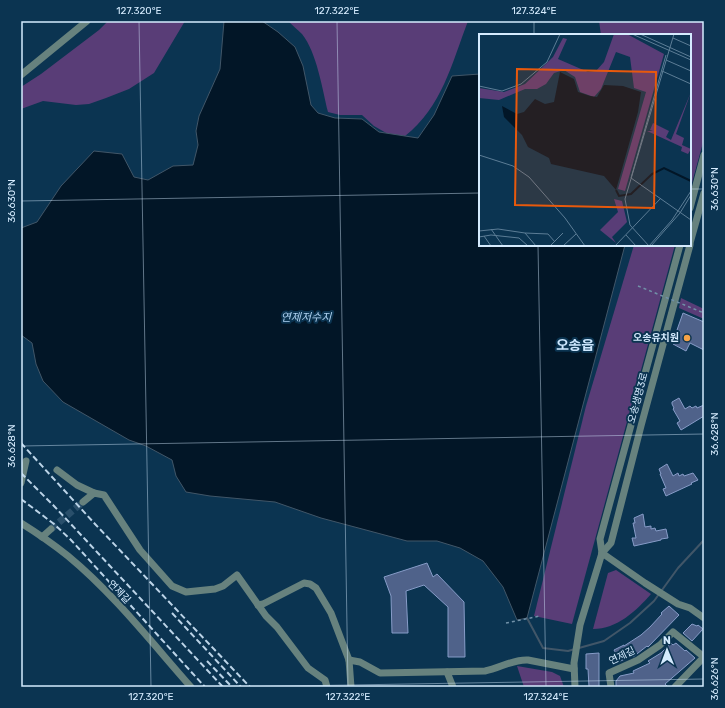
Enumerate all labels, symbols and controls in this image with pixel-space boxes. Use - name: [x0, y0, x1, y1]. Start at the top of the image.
- text: 127.320°E: [116, 5, 162, 17]
- text: 127.322°E: [315, 5, 359, 17]
- text: 127.324°E: [511, 5, 557, 17]
- inset map: [479, 34, 691, 246]
- text: 36.630°N: [709, 167, 721, 211]
- text: 36.630°N: [6, 179, 18, 223]
- water label: 연제저수지: [281, 311, 332, 324]
- place label: 오송유치원: [633, 332, 679, 344]
- marker: 오송유치원: [682, 333, 692, 343]
- district label: 오송읍: [556, 337, 594, 354]
- street label: 오송생명3로: [625, 371, 651, 425]
- text: 36.628°N: [709, 412, 721, 456]
- text: 36.628°N: [6, 424, 18, 468]
- street label: 연제길: [105, 578, 133, 606]
- north arrow: [647, 630, 687, 670]
- text: N: [663, 634, 671, 647]
- street label: 연제길: [607, 645, 637, 667]
- text: 36.626°N: [709, 657, 721, 701]
- text: 127.320°E: [128, 691, 174, 703]
- text: 127.322°E: [326, 691, 370, 703]
- text: 127.324°E: [523, 691, 569, 703]

